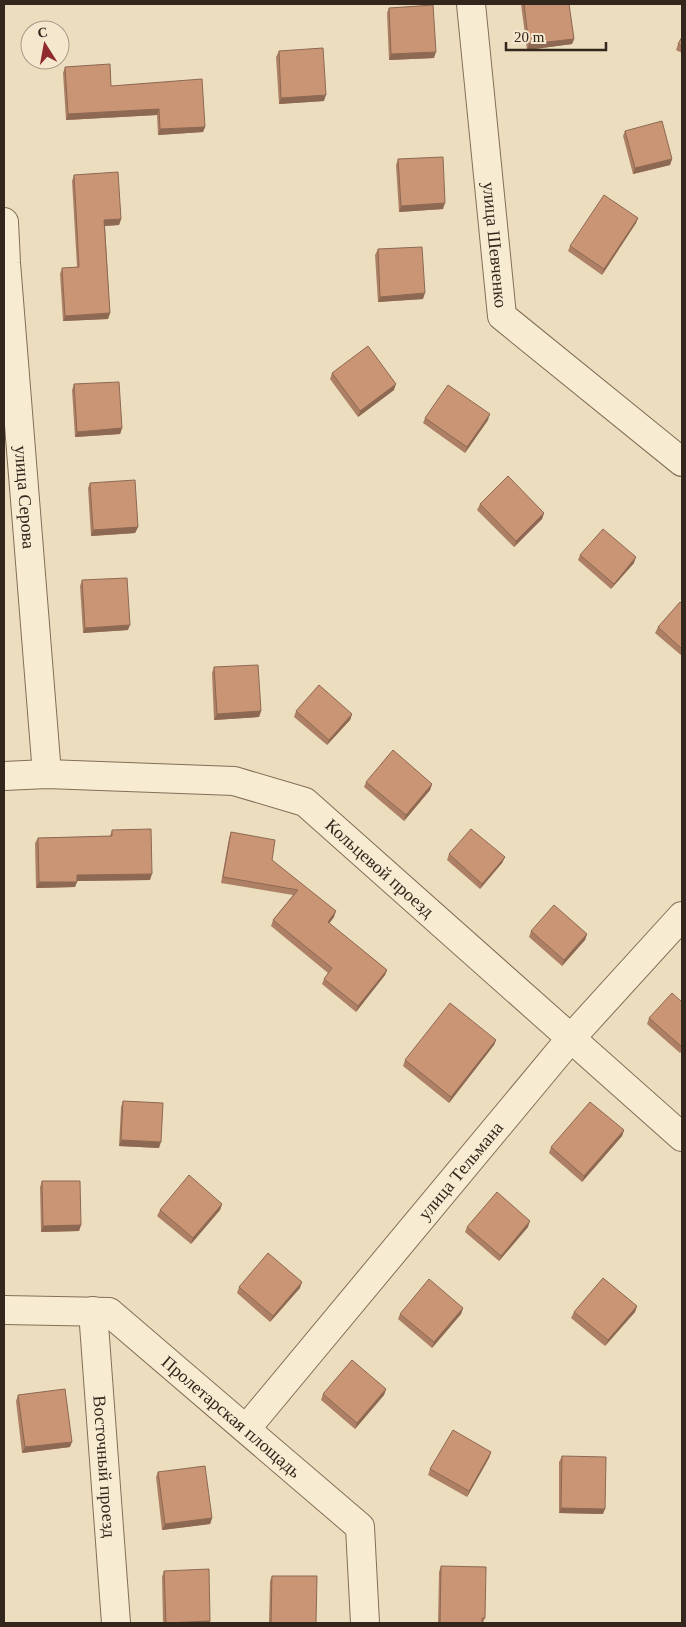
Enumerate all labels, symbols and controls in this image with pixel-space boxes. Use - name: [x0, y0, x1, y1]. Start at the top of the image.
- north arrow: [20, 20, 70, 70]
- scale bar: [506, 20, 606, 52]
- text: С: [36, 24, 49, 41]
- text: 20 m: [514, 29, 545, 45]
- street label: улица Шевченко: [479, 181, 511, 309]
- street label: улица Серова: [11, 445, 39, 550]
- street label: Кольцевой проезд: [321, 815, 438, 922]
- street label: улица Тельмана: [414, 1118, 507, 1224]
- street label: Пролетарская площадь: [158, 1352, 305, 1482]
- street label: Восточный проезд: [89, 1395, 120, 1538]

